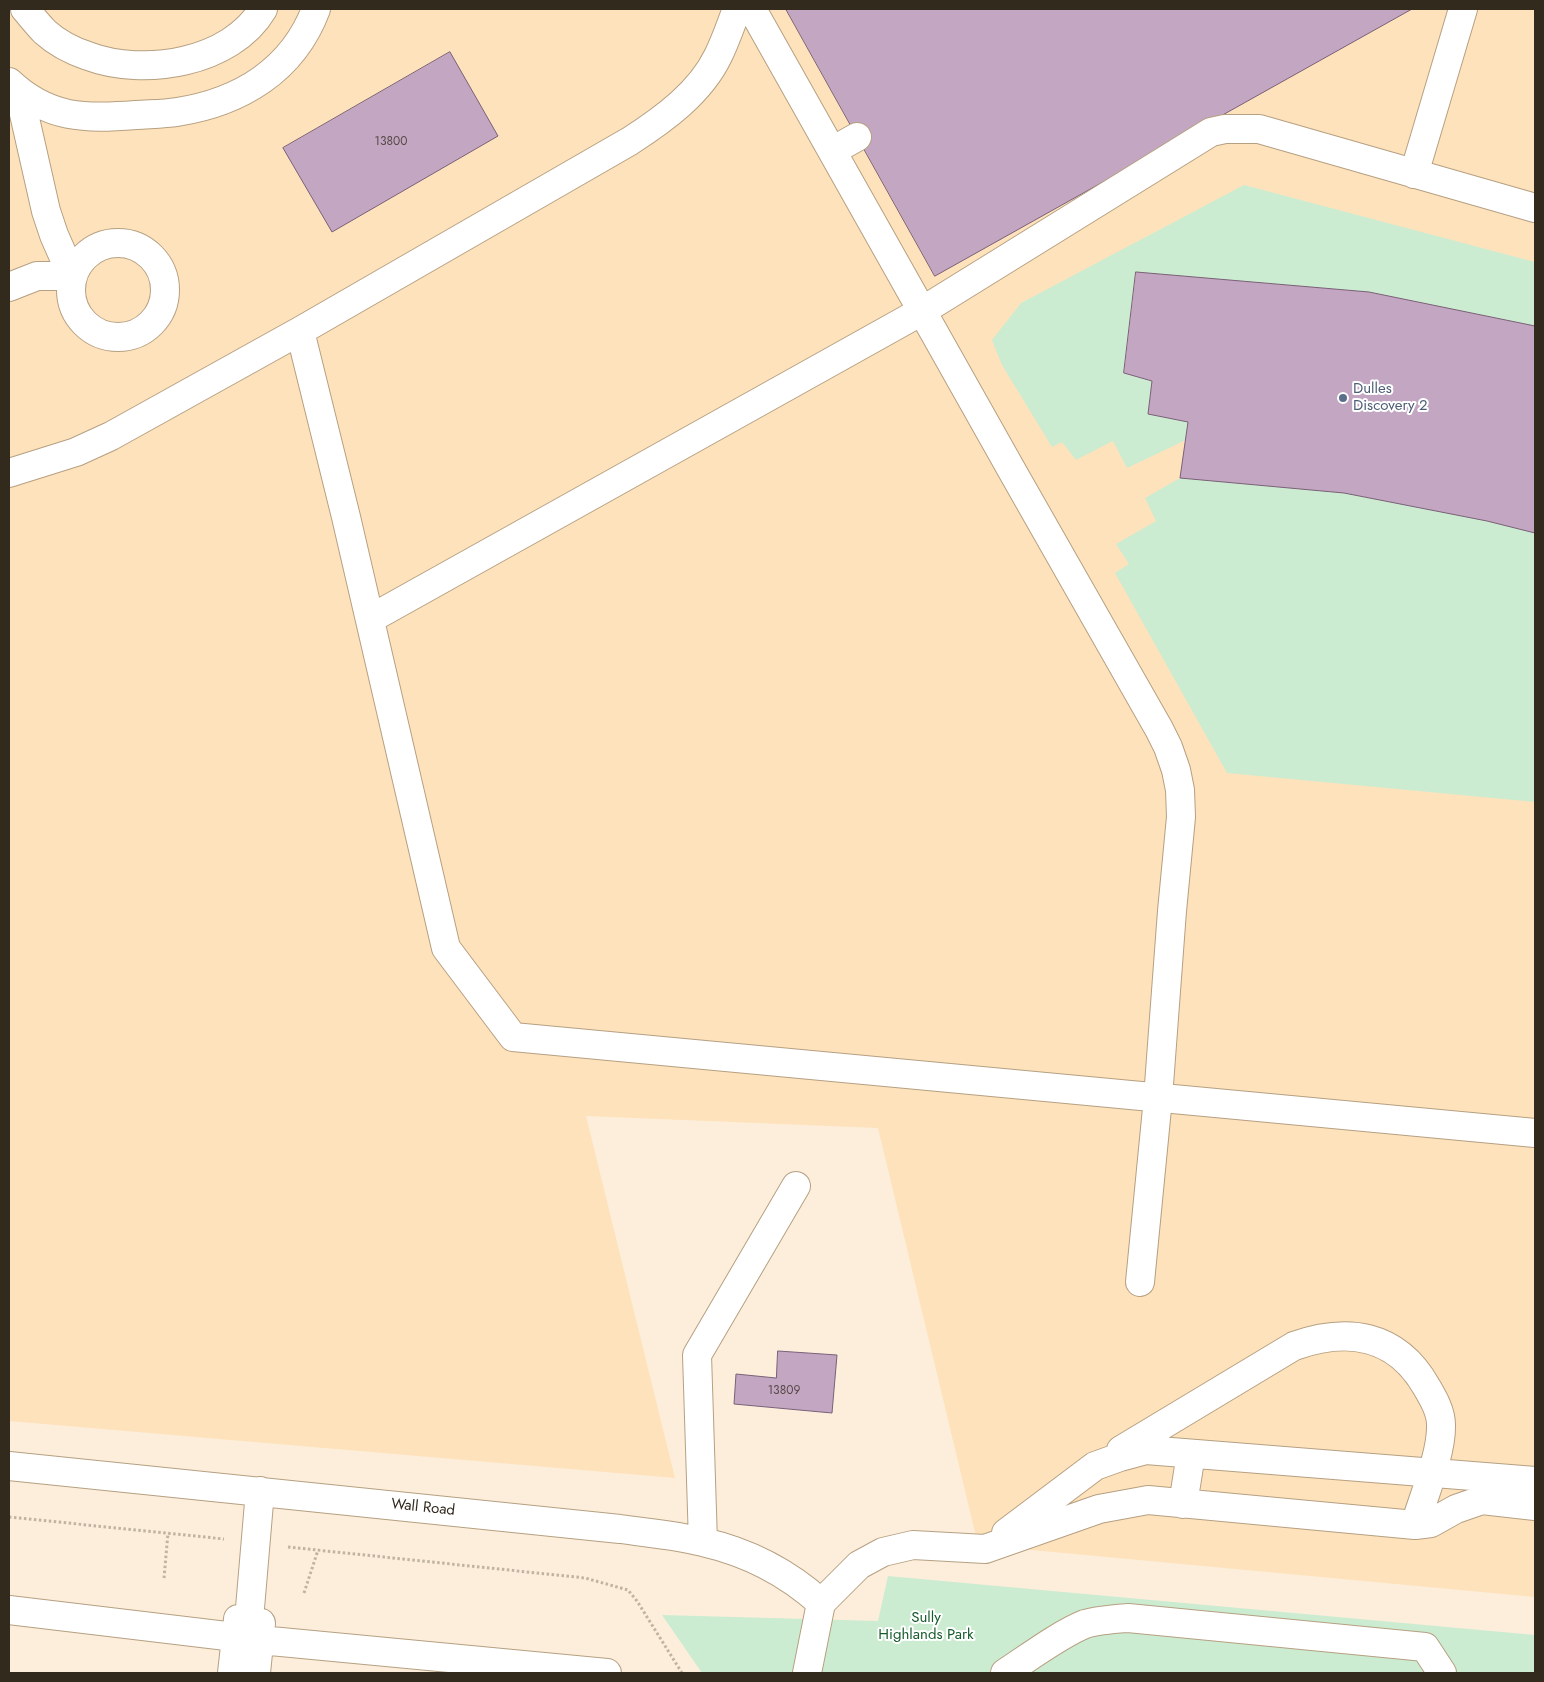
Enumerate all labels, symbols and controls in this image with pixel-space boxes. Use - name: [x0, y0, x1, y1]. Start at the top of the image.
- house number: 13800: [375, 135, 407, 149]
- place label: Dulles Discovery 2: [1353, 380, 1428, 415]
- marker: Dulles Discovery 2: [1337, 392, 1349, 404]
- house number: 13809: [768, 1384, 800, 1398]
- street label: Wall Road: [390, 1496, 456, 1520]
- park label: Sully Highlands Park: [878, 1609, 974, 1644]

